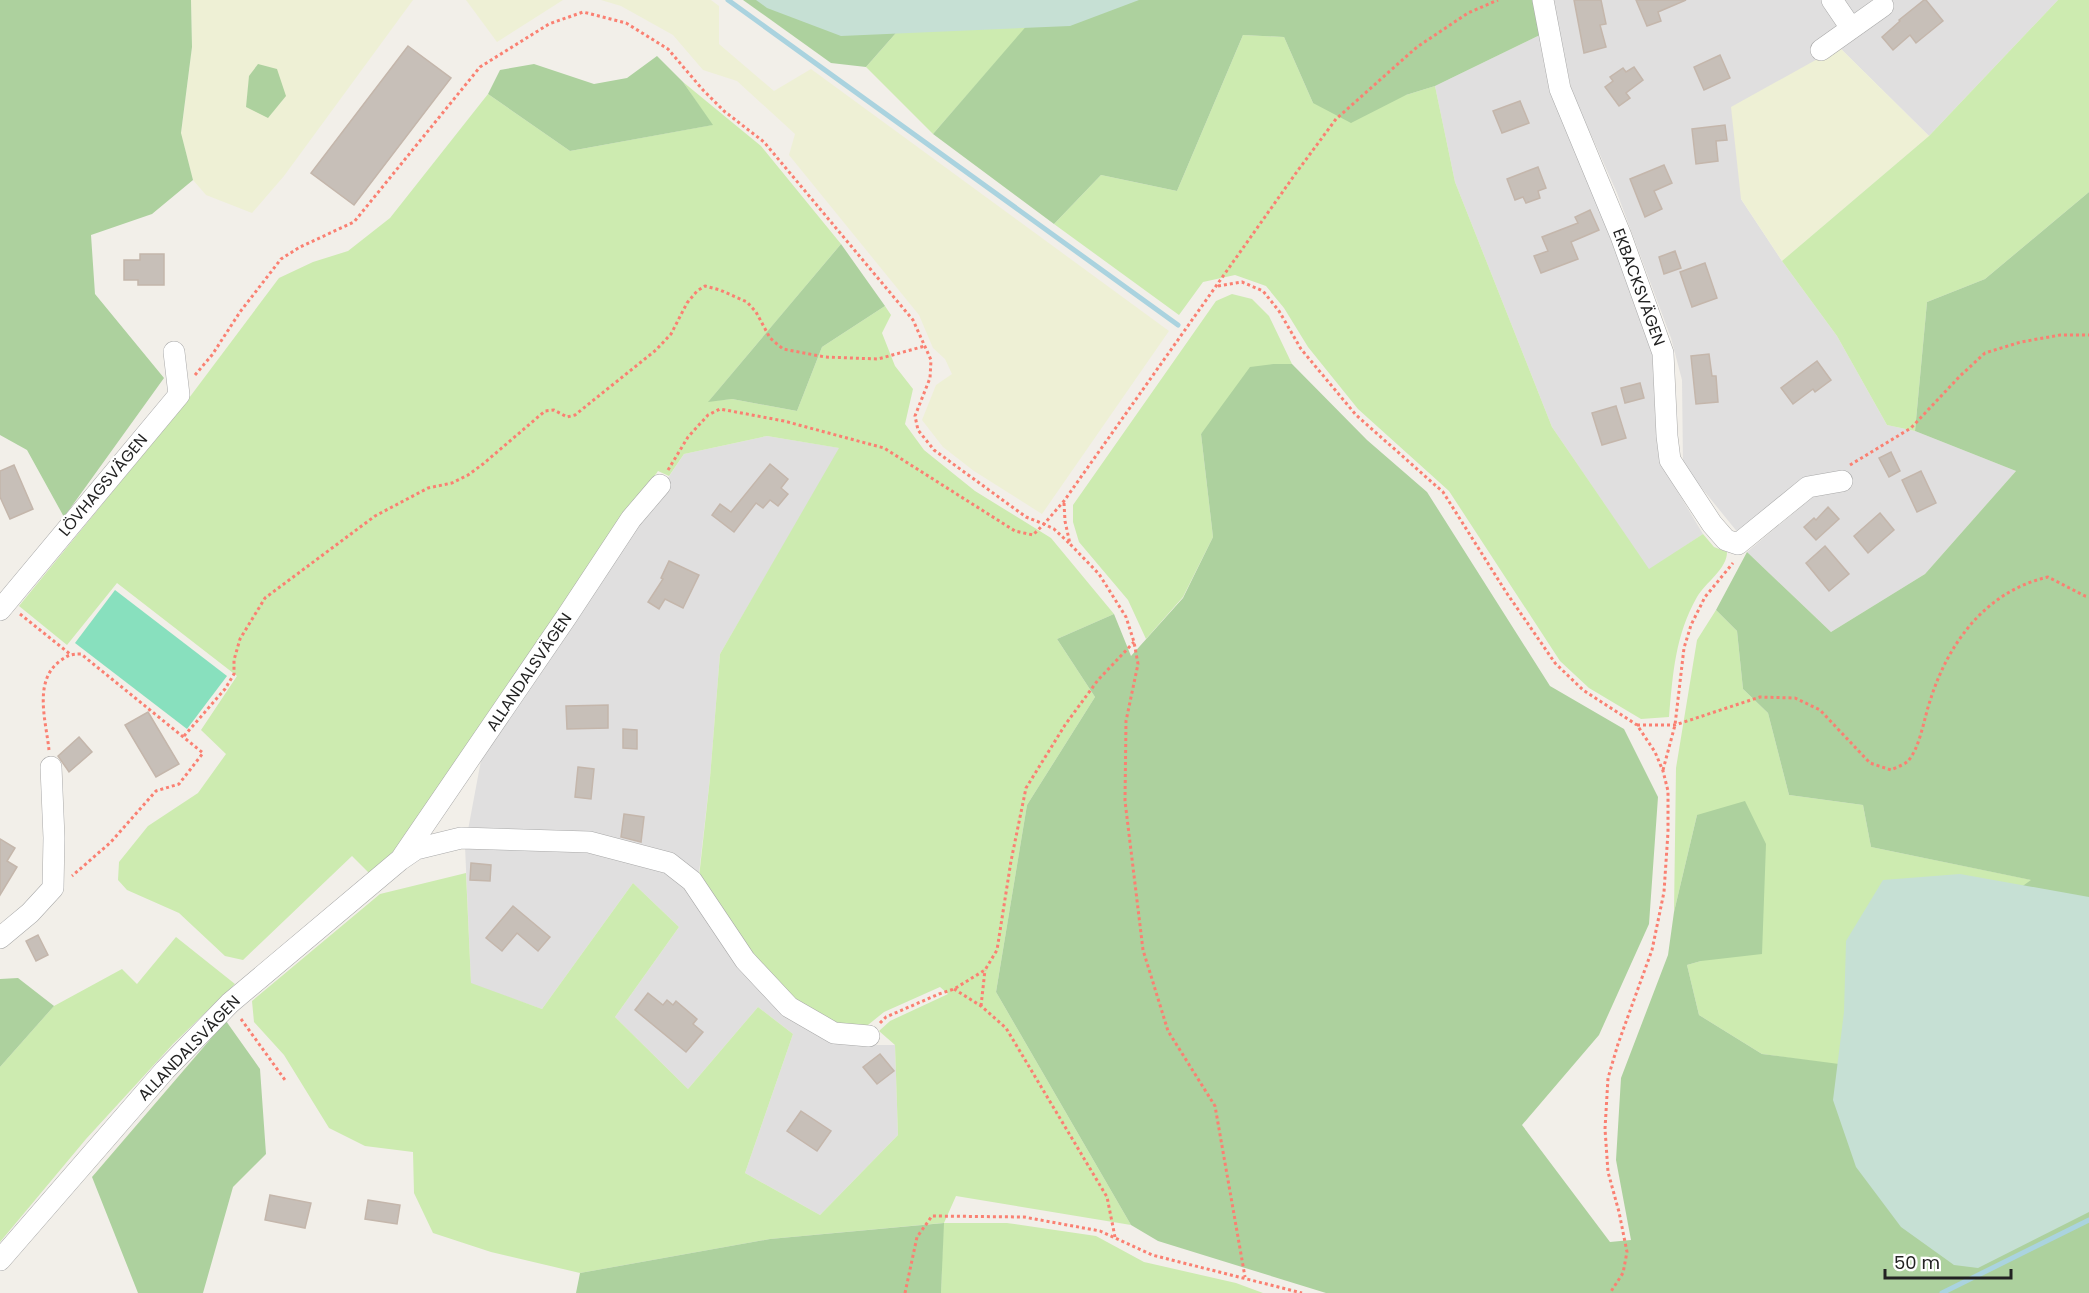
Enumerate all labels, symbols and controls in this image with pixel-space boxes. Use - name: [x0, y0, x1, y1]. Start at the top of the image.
- street label: EKBACKSVÄGEN: [1607, 225, 1671, 349]
- street label: LÖVHAGSVÄGEN: [53, 429, 153, 541]
- street label: ALLANDALSVÄGEN: [481, 608, 577, 736]
- street label: ALLANDALSVÄGEN: [133, 990, 245, 1106]
- scale bar: [1885, 1242, 2011, 1280]
- text: 50 m: [1894, 1250, 1940, 1275]

